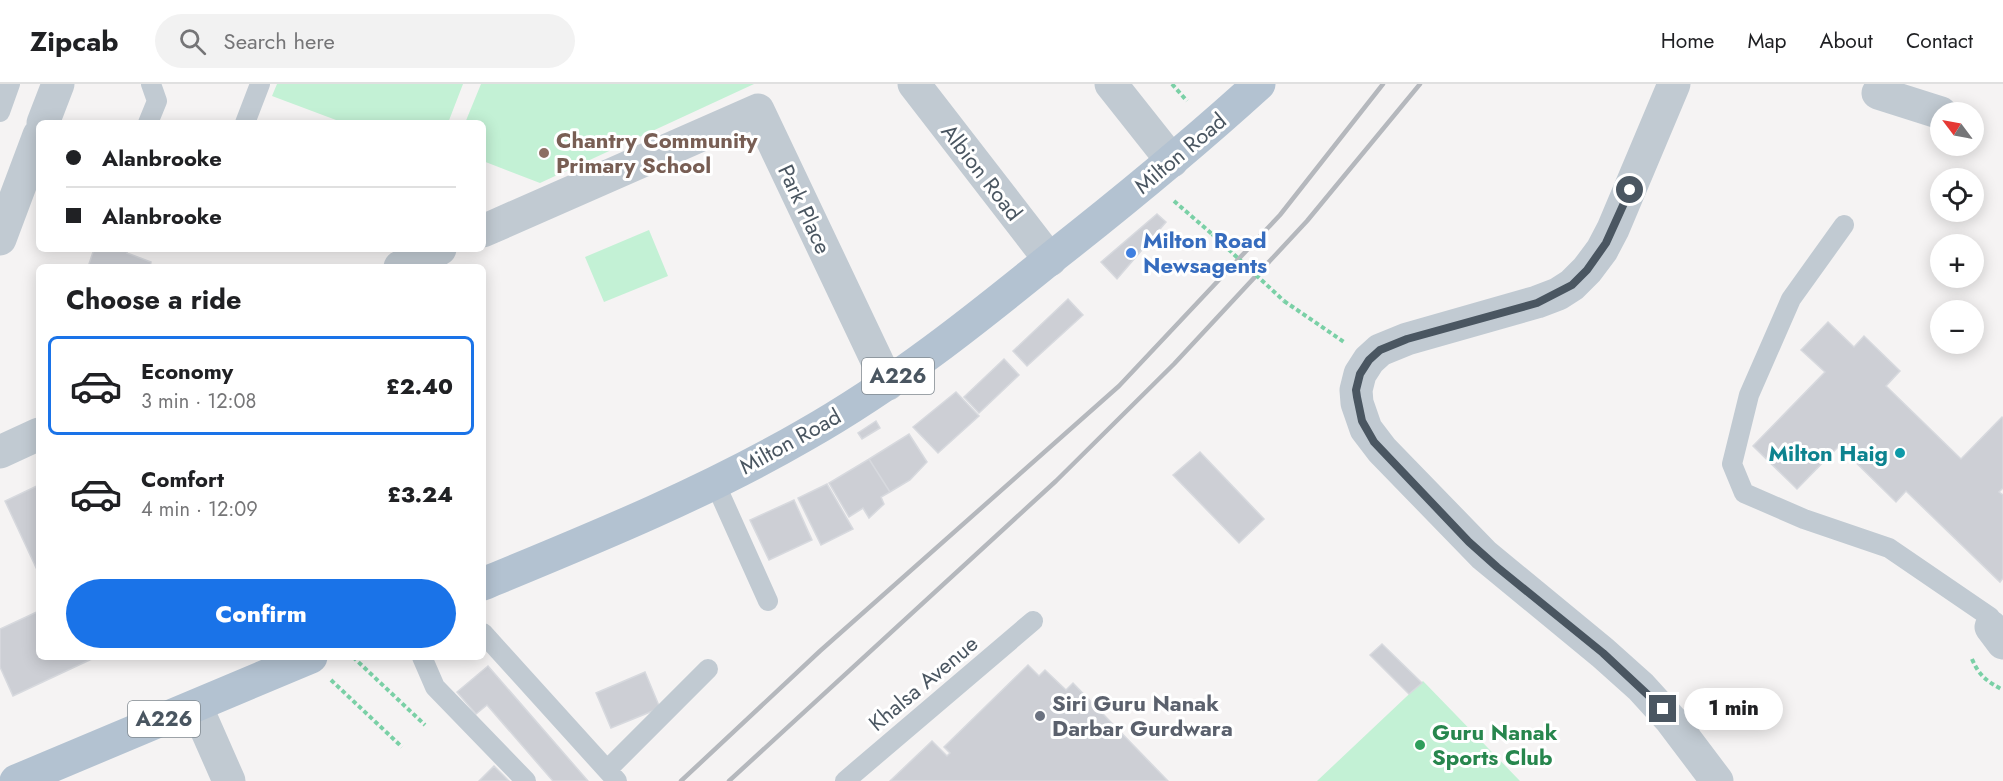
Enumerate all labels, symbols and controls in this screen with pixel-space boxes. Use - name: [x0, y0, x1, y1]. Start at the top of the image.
- search box: [155, 14, 575, 68]
- text: Zipcab: [30, 21, 119, 62]
- icon: search: [176, 25, 209, 58]
- text: Search here: [224, 25, 335, 57]
- text: Home: [1661, 26, 1714, 56]
- text: Map: [1747, 26, 1787, 56]
- text: About: [1820, 26, 1873, 56]
- text: Contact: [1906, 26, 1973, 56]
- north arrow: [1930, 102, 1984, 156]
- map controls: [1930, 102, 1984, 354]
- street label: Milton Road: [1127, 105, 1233, 201]
- street label: Albion Road: [934, 117, 1030, 227]
- place label: Chantry Community Primary School: [556, 124, 758, 181]
- text: Alanbrooke: [102, 142, 222, 174]
- marker: Chantry Community Primary School: [537, 146, 551, 160]
- street label: Park Place: [770, 159, 840, 259]
- button: locate: [1930, 168, 1984, 222]
- route start: [1616, 176, 1643, 203]
- text: Alanbrooke: [102, 200, 222, 232]
- place label: Milton Road Newsagents: [1143, 224, 1267, 281]
- button: +: [1930, 234, 1984, 288]
- marker: Milton Road Newsagents: [1124, 246, 1138, 260]
- text: Choose a ride: [66, 280, 241, 319]
- button: −: [1930, 300, 1984, 354]
- text: Economy: [141, 355, 233, 387]
- road number: A226: [862, 358, 934, 394]
- icon: car: [69, 359, 123, 413]
- text: £2.40: [386, 370, 453, 402]
- text: 3 min · 12:08: [141, 387, 257, 416]
- street label: Milton Road: [733, 400, 847, 482]
- place label: Milton Haig: [1769, 437, 1888, 469]
- marker: Milton Haig: [1893, 446, 1907, 460]
- text: Comfort: [141, 463, 224, 495]
- icon: car: [69, 467, 123, 521]
- text: £3.24: [387, 478, 453, 510]
- text: 4 min · 12:09: [141, 495, 258, 524]
- button: Confirm: [66, 579, 456, 648]
- street label: Khalsa Avenue: [861, 628, 985, 738]
- place label: Siri Guru Nanak Darbar Gurdwara: [1052, 687, 1233, 744]
- callout: 1 min: [1684, 688, 1783, 730]
- text: 1 min: [1708, 694, 1759, 723]
- route end: [1649, 695, 1676, 722]
- road number: A226: [128, 701, 200, 737]
- marker: Siri Guru Nanak Darbar Gurdwara: [1033, 709, 1047, 723]
- place label: Guru Nanak Sports Club: [1432, 716, 1558, 773]
- marker: Guru Nanak Sports Club: [1413, 738, 1427, 752]

